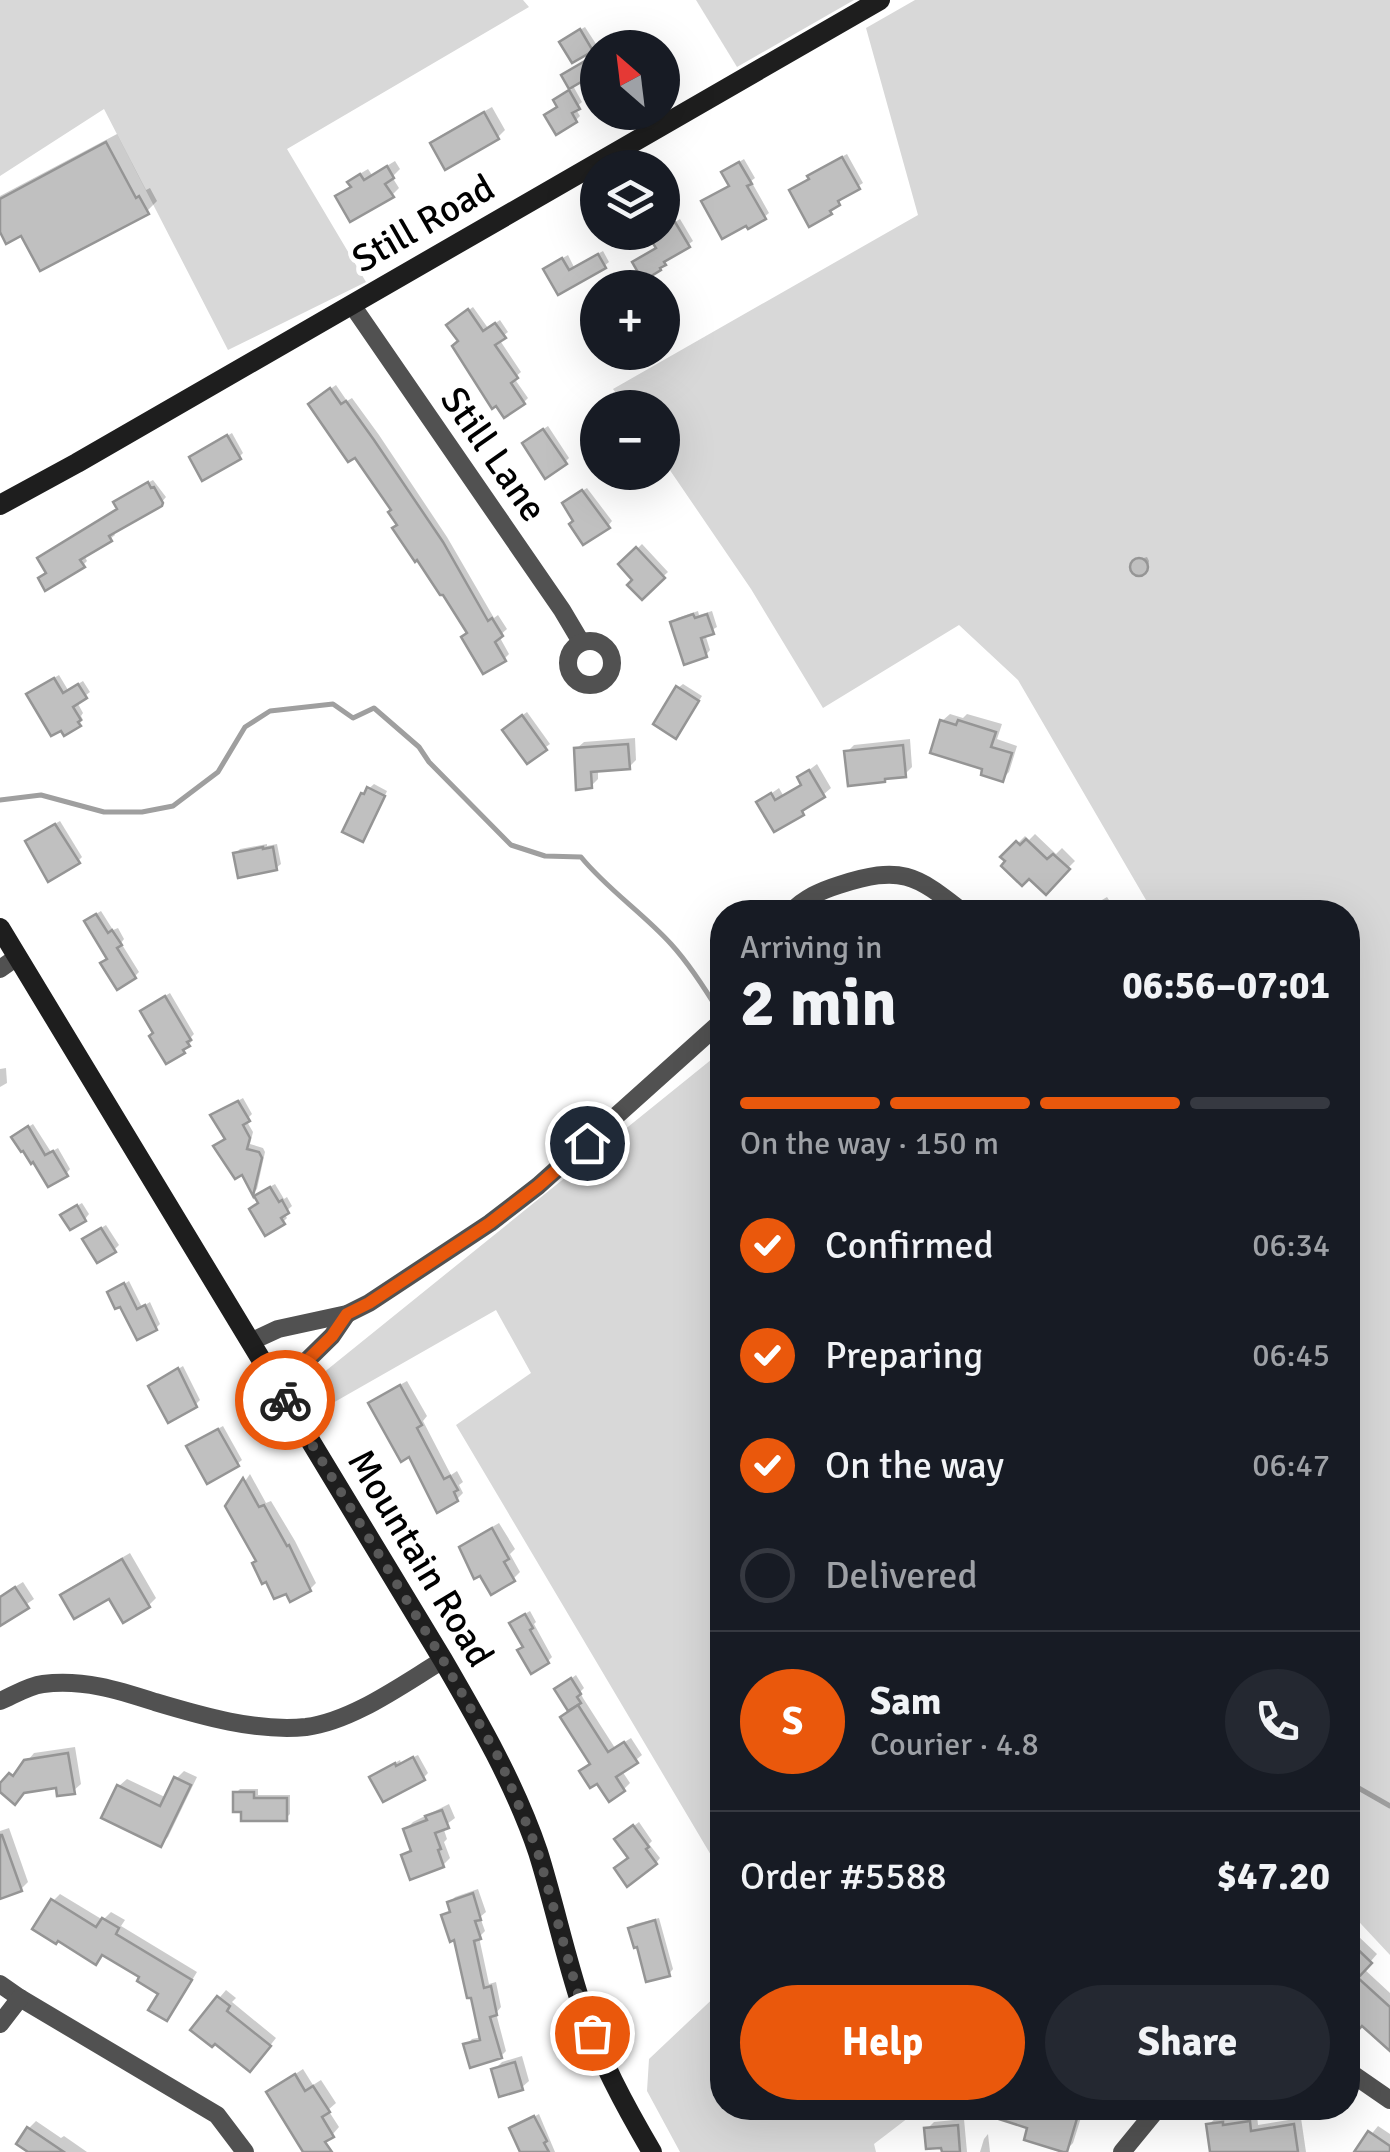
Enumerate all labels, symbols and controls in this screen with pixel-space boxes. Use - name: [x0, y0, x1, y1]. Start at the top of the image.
- north arrow: [580, 30, 680, 130]
- map controls: [580, 30, 680, 490]
- button: layers: [580, 150, 680, 250]
- street label: Still Road: [344, 164, 503, 283]
- button: +: [580, 270, 680, 370]
- street label: Still Lane: [430, 378, 557, 531]
- button: −: [580, 390, 680, 490]
- text: Arriving in: [740, 928, 882, 967]
- text: 06:56–07:01: [1122, 962, 1330, 1009]
- text: 2 min: [740, 964, 897, 1044]
- pin: [545, 1101, 630, 1186]
- icon: home: [560, 1116, 615, 1171]
- text: On the way · 150 m: [740, 1124, 999, 1163]
- icon: check: [740, 1218, 795, 1273]
- text: Confirmed: [825, 1222, 994, 1269]
- text: 06:34: [1252, 1226, 1330, 1265]
- icon: check: [740, 1328, 795, 1383]
- text: Preparing: [825, 1332, 983, 1379]
- text: 06:45: [1252, 1336, 1330, 1375]
- courier: [235, 1350, 335, 1450]
- icon: bike: [258, 1373, 313, 1428]
- icon: check: [740, 1438, 795, 1493]
- street label: Mountain Road: [337, 1441, 504, 1676]
- text: On the way: [825, 1442, 1004, 1489]
- text: 06:47: [1252, 1446, 1330, 1485]
- text: Delivered: [825, 1552, 978, 1599]
- button: phone: [1225, 1669, 1330, 1774]
- text: Sam: [870, 1678, 941, 1725]
- text: S: [782, 1698, 803, 1745]
- text: Courier · 4.8: [870, 1725, 1039, 1764]
- text: Order #5588: [740, 1853, 947, 1900]
- text: $47.20: [1217, 1853, 1330, 1900]
- button: Help: [740, 1985, 1025, 2100]
- button: Share: [1045, 1985, 1330, 2100]
- pin: [550, 1991, 635, 2076]
- icon: bag: [565, 2006, 620, 2061]

